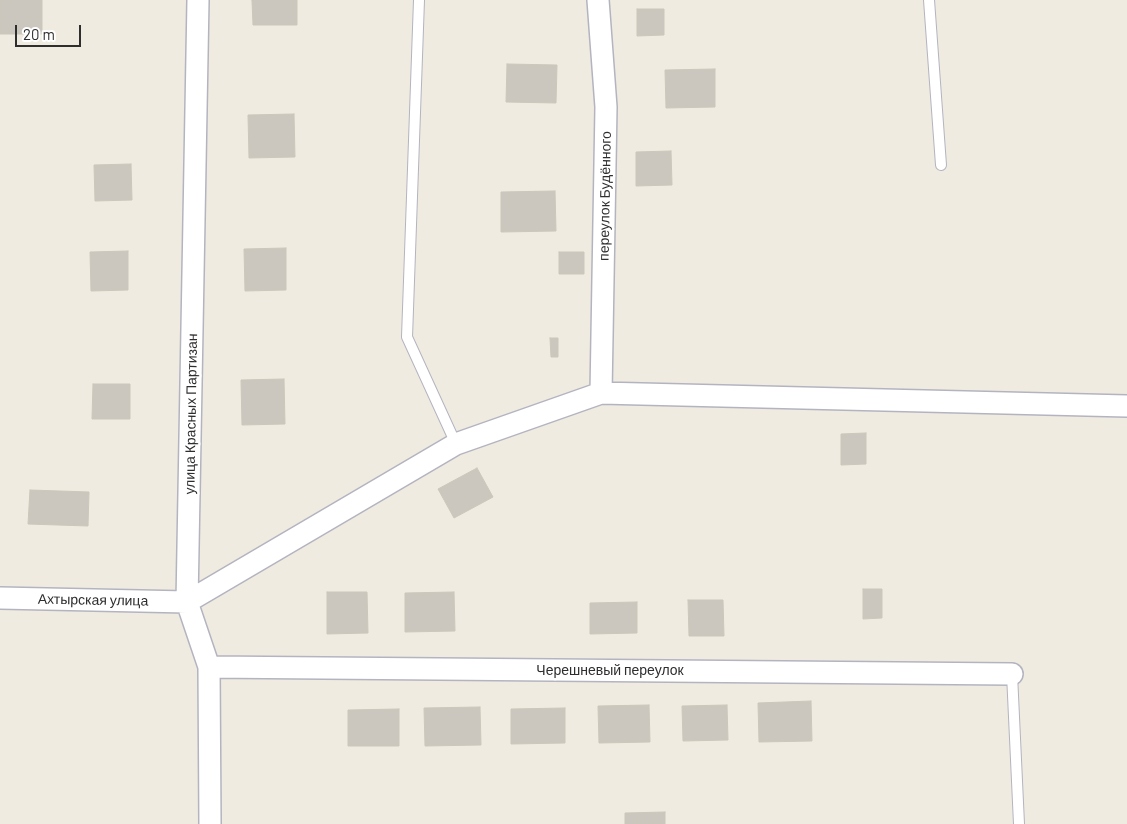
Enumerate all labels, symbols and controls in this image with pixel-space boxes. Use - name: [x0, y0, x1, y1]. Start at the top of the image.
- scale bar: [18, 15, 84, 47]
- text: 20 m: [23, 25, 55, 43]
- street label: переулок Будённого: [595, 131, 615, 261]
- street label: улица Красных Партизан: [181, 333, 201, 495]
- street label: Ахтырская улица: [38, 591, 148, 609]
- street label: Черешневый переулок: [536, 662, 684, 678]

